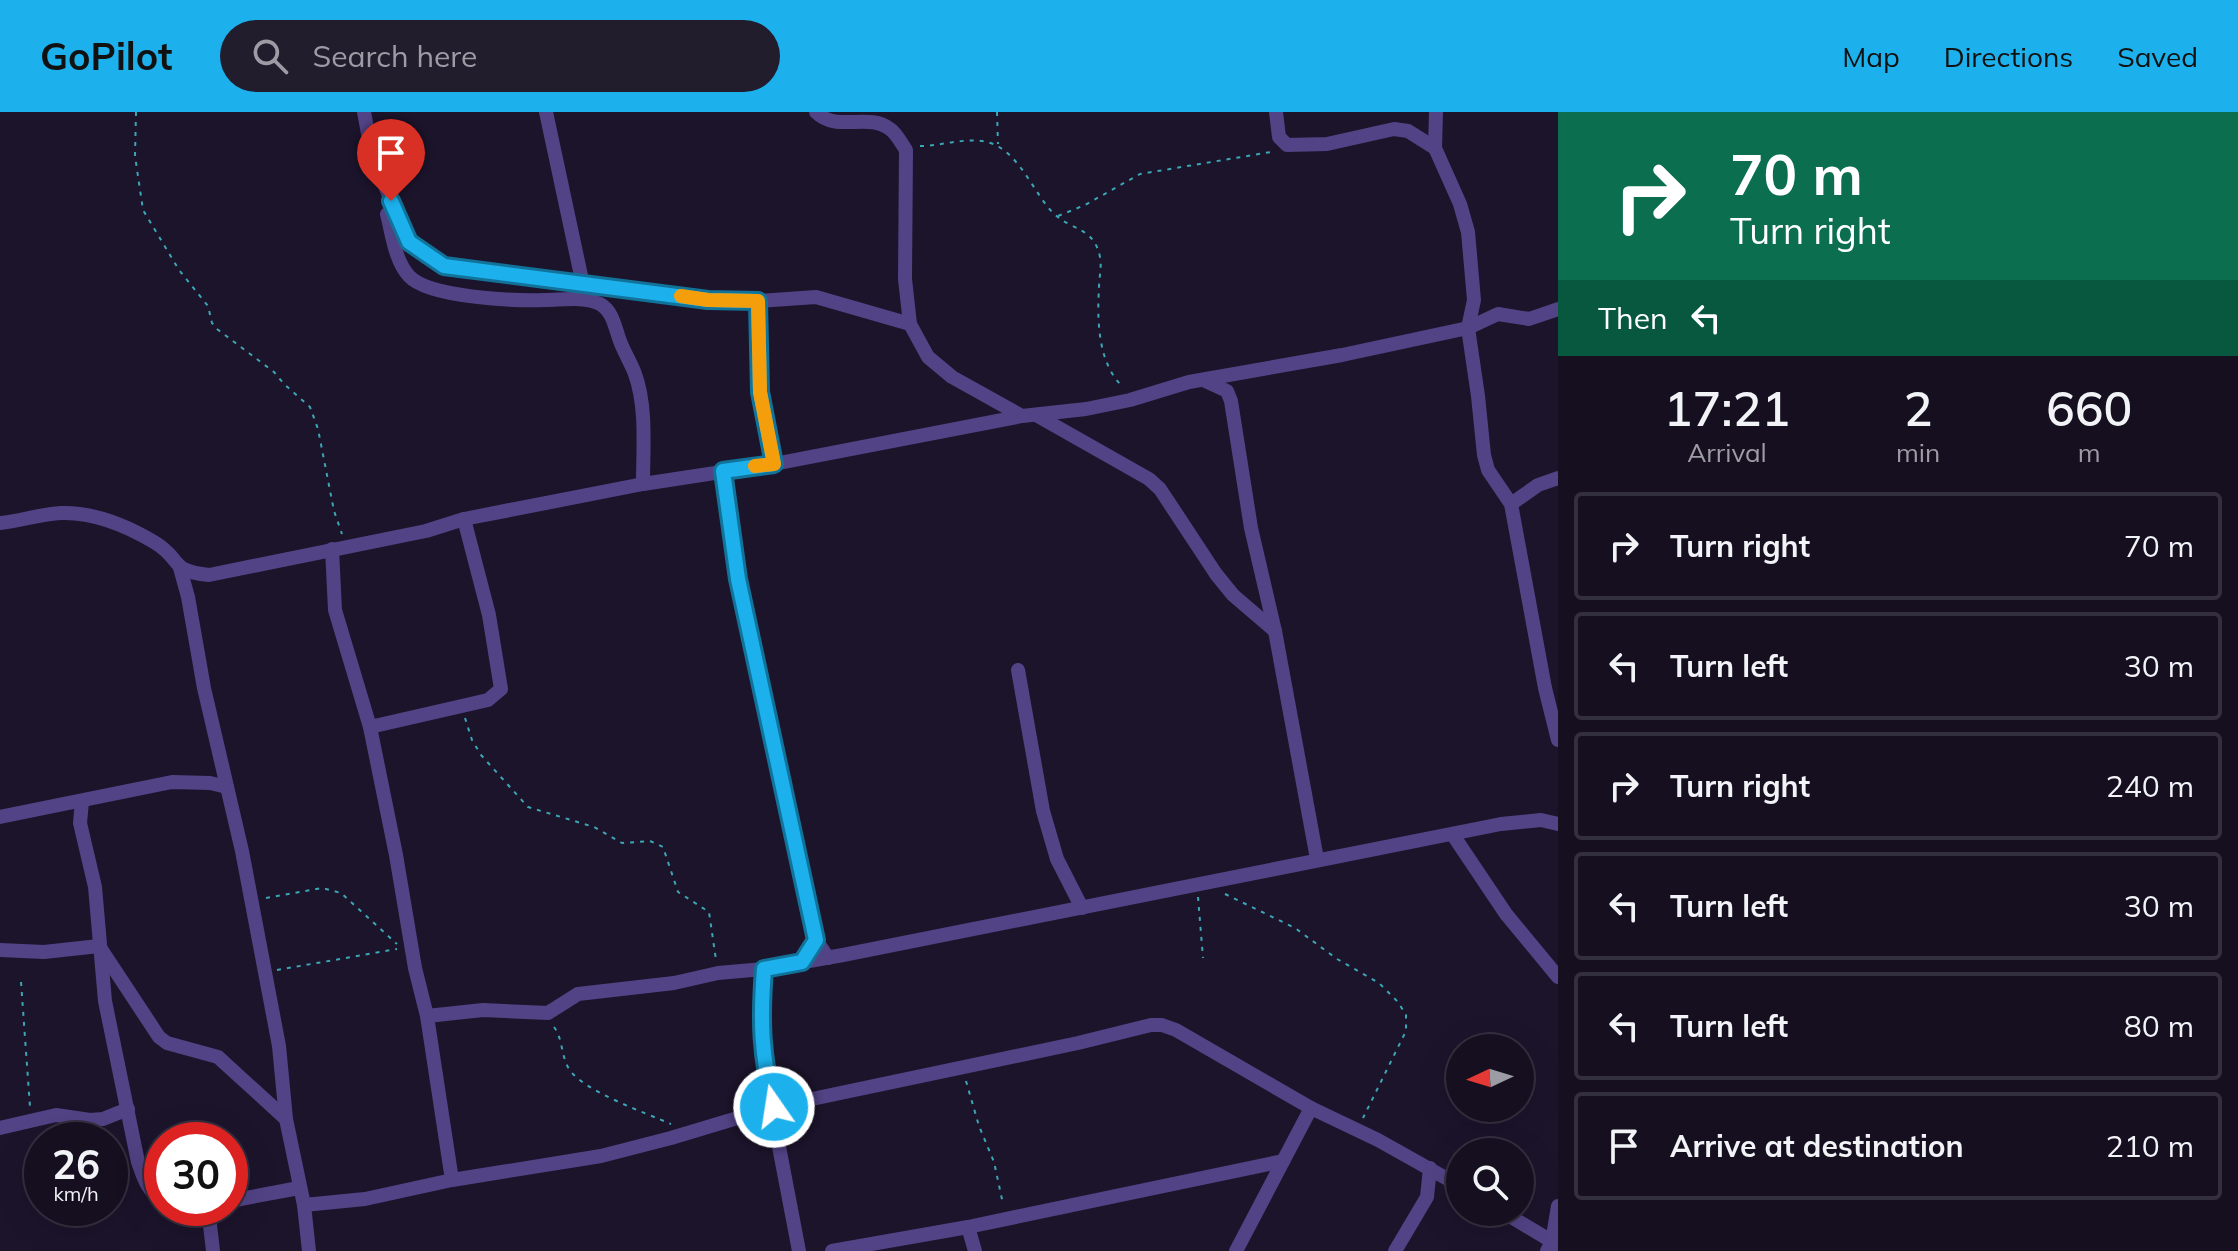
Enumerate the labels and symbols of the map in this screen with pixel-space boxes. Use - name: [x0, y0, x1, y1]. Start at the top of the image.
- pin: [357, 119, 425, 201]
- north arrow: [1446, 1034, 1534, 1122]
- position arrow: [732, 1065, 816, 1149]
- speed limit sign: 30: [144, 1122, 248, 1226]

